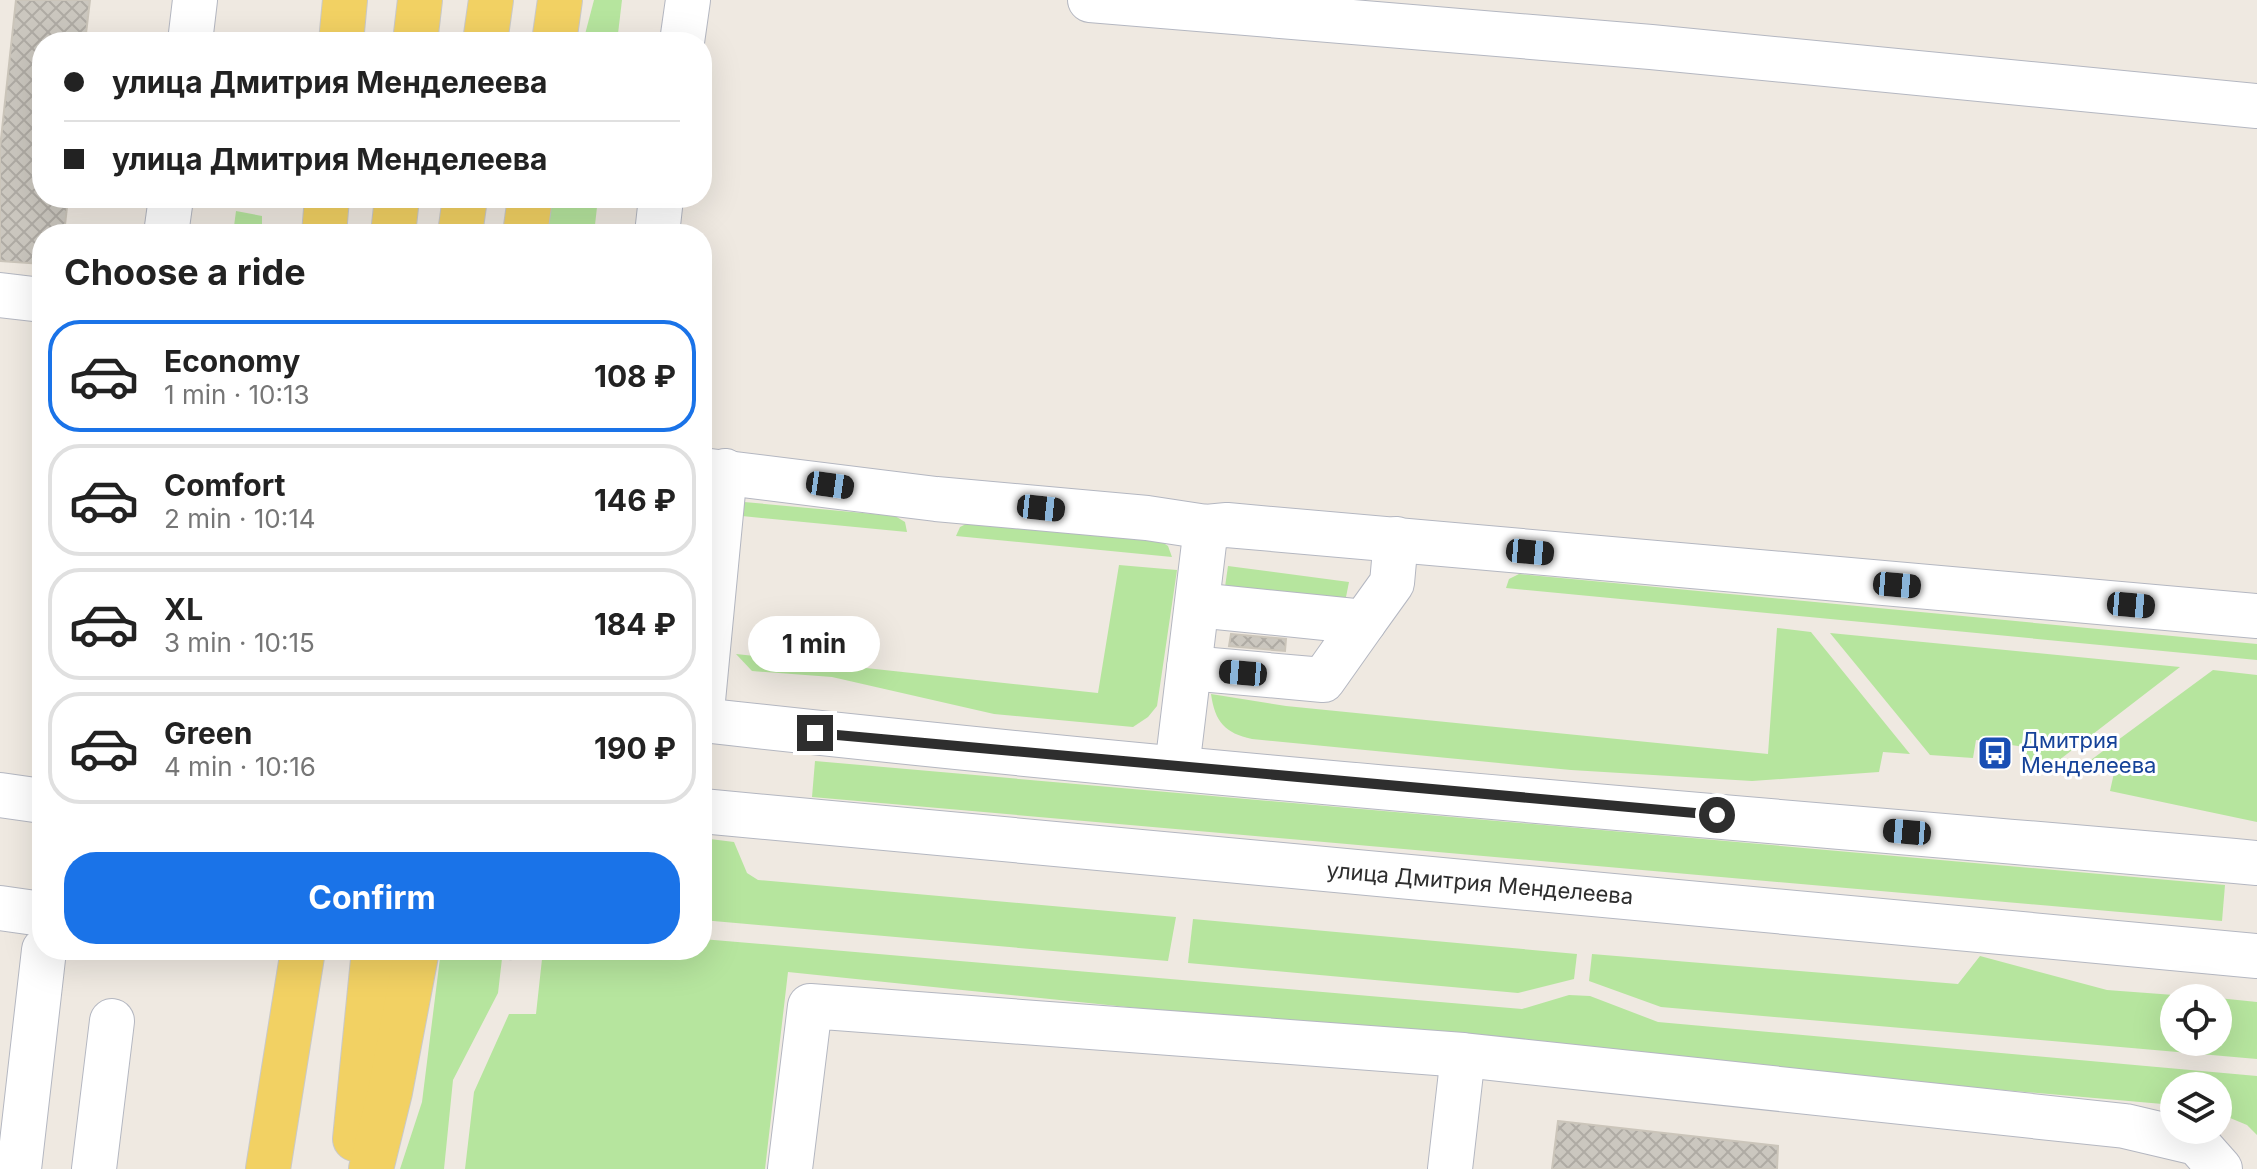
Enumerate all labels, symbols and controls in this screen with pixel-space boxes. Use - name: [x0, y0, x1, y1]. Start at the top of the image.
- text: улица Дмитрия Менделеева: [112, 64, 547, 100]
- text: улица Дмитрия Менделеева: [112, 141, 547, 177]
- text: Choose a ride: [64, 250, 306, 294]
- icon: car: [68, 340, 140, 412]
- text: Economy: [164, 343, 300, 379]
- text: 108 ₽: [594, 358, 676, 394]
- text: 1 min · 10:13: [164, 379, 310, 410]
- icon: car: [68, 464, 140, 536]
- text: Comfort: [164, 467, 285, 503]
- car: [805, 470, 855, 500]
- text: 146 ₽: [594, 482, 676, 518]
- car: [1016, 494, 1066, 522]
- text: 2 min · 10:14: [164, 503, 316, 534]
- car: [1505, 538, 1555, 566]
- car: [1872, 571, 1922, 599]
- icon: car: [68, 588, 140, 660]
- text: XL: [164, 591, 203, 627]
- car: [2106, 591, 2156, 619]
- text: 184 ₽: [594, 606, 676, 642]
- callout: 1 min: [749, 617, 881, 673]
- text: 3 min · 10:15: [164, 627, 315, 658]
- text: 1 min: [782, 628, 846, 659]
- car: [1218, 659, 1268, 687]
- icon: car: [68, 712, 140, 784]
- text: Green: [164, 715, 252, 751]
- route end: [797, 715, 833, 751]
- place label: Дмитрия Менделеева: [2021, 727, 2156, 778]
- text: 190 ₽: [594, 730, 676, 766]
- bus stop icon: Дмитрия Менделеева: [1976, 734, 2014, 772]
- text: 4 min · 10:16: [164, 751, 316, 782]
- route start: [1699, 797, 1735, 833]
- car: [1882, 818, 1932, 846]
- button: Confirm: [64, 852, 680, 944]
- street label: улица Дмитрия Менделеева: [1326, 857, 1634, 909]
- map controls: [2160, 984, 2232, 1144]
- button: locate: [2160, 984, 2232, 1056]
- button: layers: [2160, 1072, 2232, 1144]

